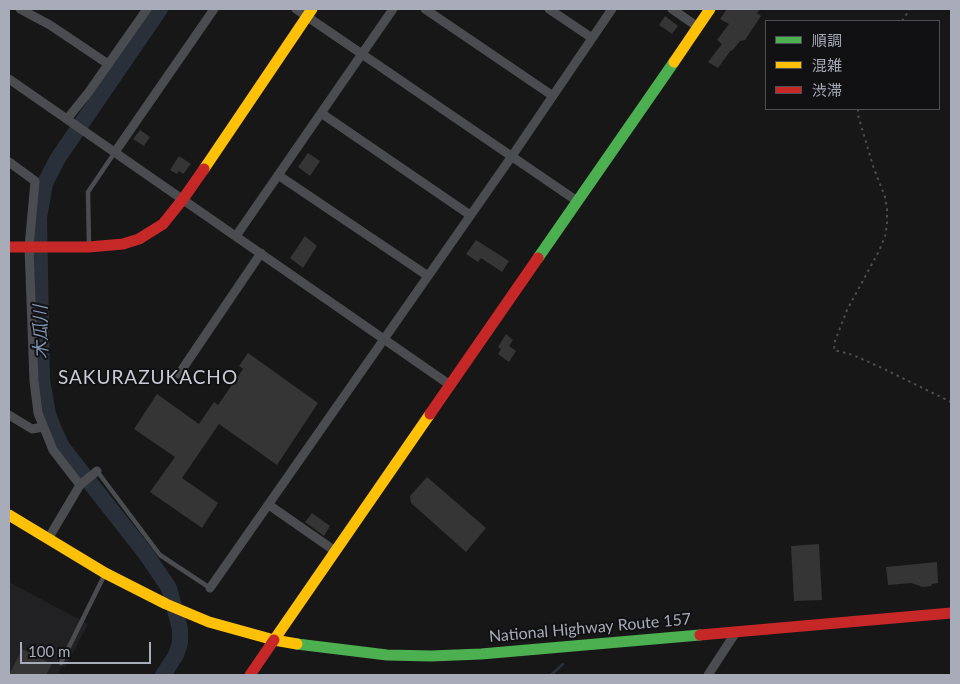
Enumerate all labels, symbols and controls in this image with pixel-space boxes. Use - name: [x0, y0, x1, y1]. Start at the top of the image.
- legend: [765, 20, 940, 110]
- text: 順調: [812, 31, 842, 49]
- text: 混雑: [812, 56, 842, 74]
- text: 渋滞: [812, 81, 842, 99]
- water label: 木瓜川: [30, 305, 52, 359]
- district label: SAKURAZUKACHO: [56, 367, 240, 389]
- street label: National Highway Route 157: [488, 610, 692, 646]
- scale bar: [22, 632, 154, 664]
- text: 100 m: [28, 642, 70, 660]

